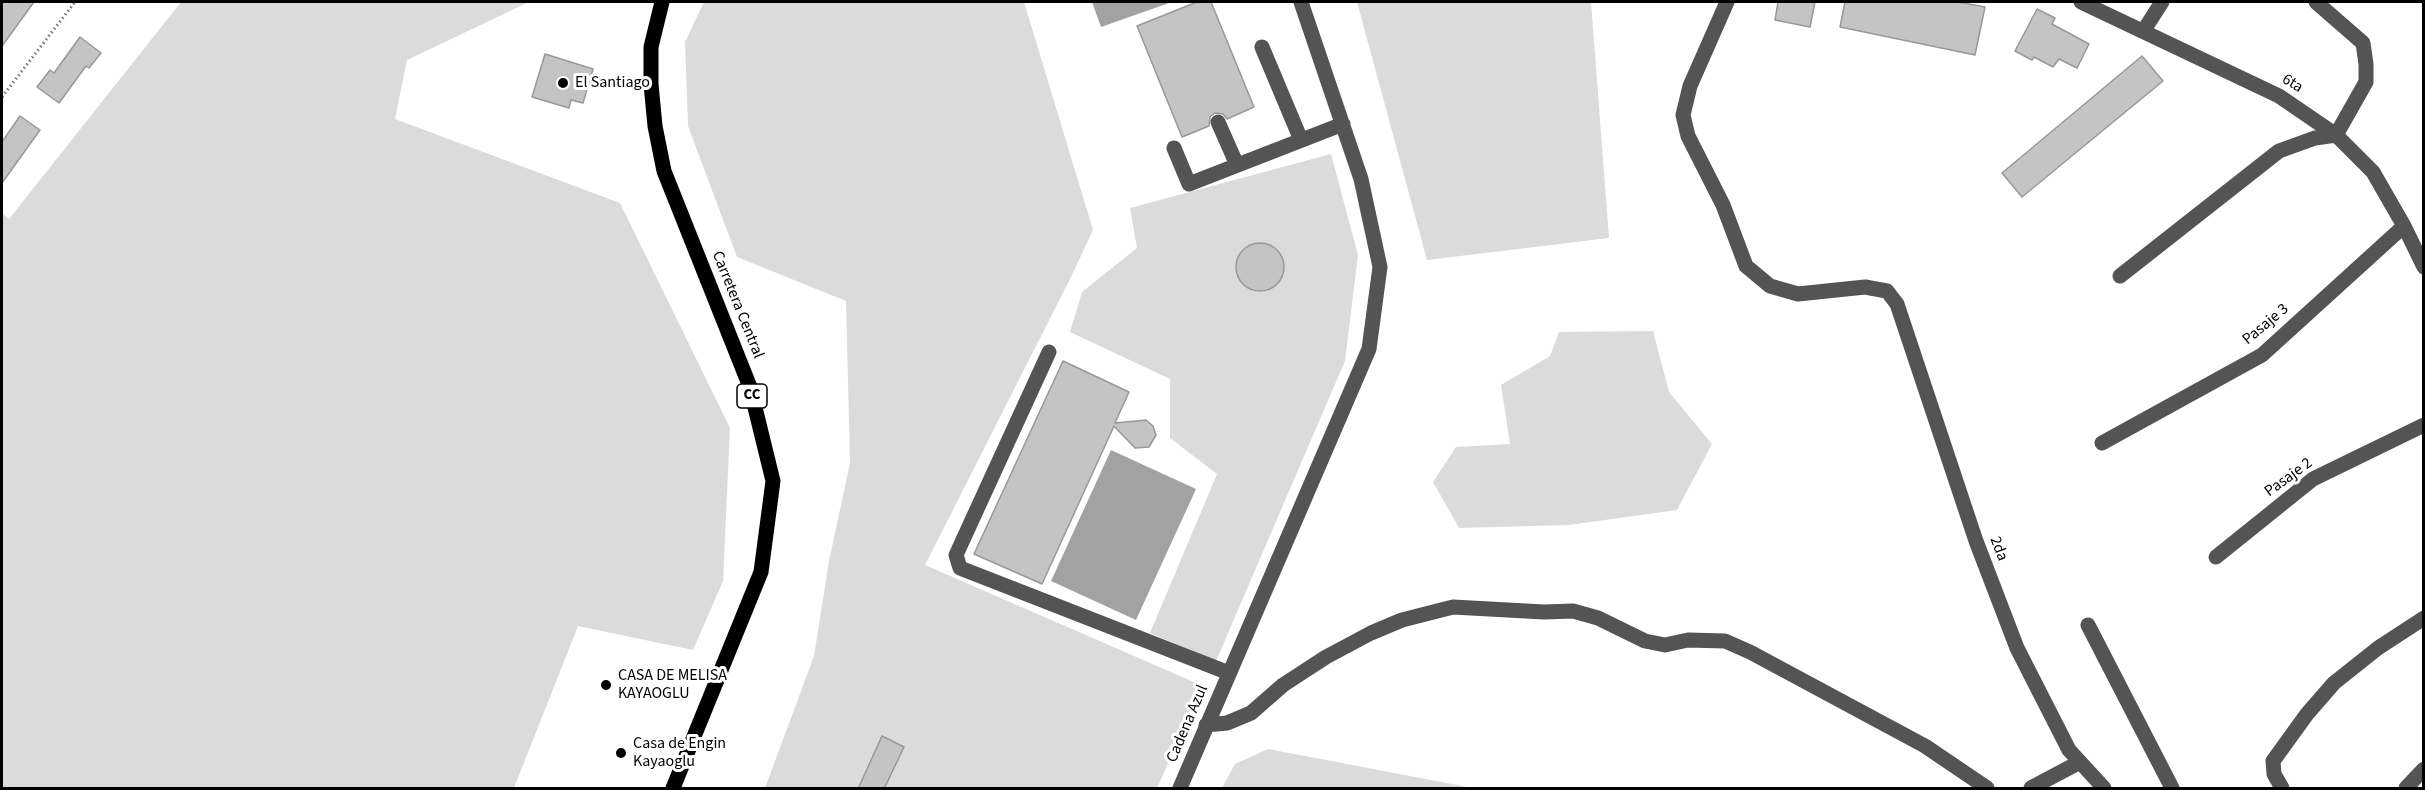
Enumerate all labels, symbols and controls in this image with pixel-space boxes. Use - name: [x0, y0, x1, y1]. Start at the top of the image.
- street label: 6ta: [2278, 70, 2306, 98]
- place label: El Santiago: [575, 73, 650, 93]
- marker: El Santiago: [556, 76, 570, 90]
- street label: Carretera Central: [707, 249, 767, 361]
- street label: Pasaje 3: [2239, 300, 2293, 350]
- road number: CC: [737, 384, 767, 408]
- street label: Pasaje 2: [2261, 454, 2317, 502]
- street label: 2da: [1985, 534, 2011, 564]
- place label: CASA DE MELISA KAYAOGLU: [618, 666, 727, 704]
- marker: CASA DE MELISA KAYAOGLU: [599, 678, 613, 692]
- street label: Cadena Azul: [1163, 682, 1213, 766]
- place label: Casa de Engin Kayaoglu: [633, 734, 726, 772]
- marker: Casa de Engin Kayaoglu: [614, 746, 628, 760]

